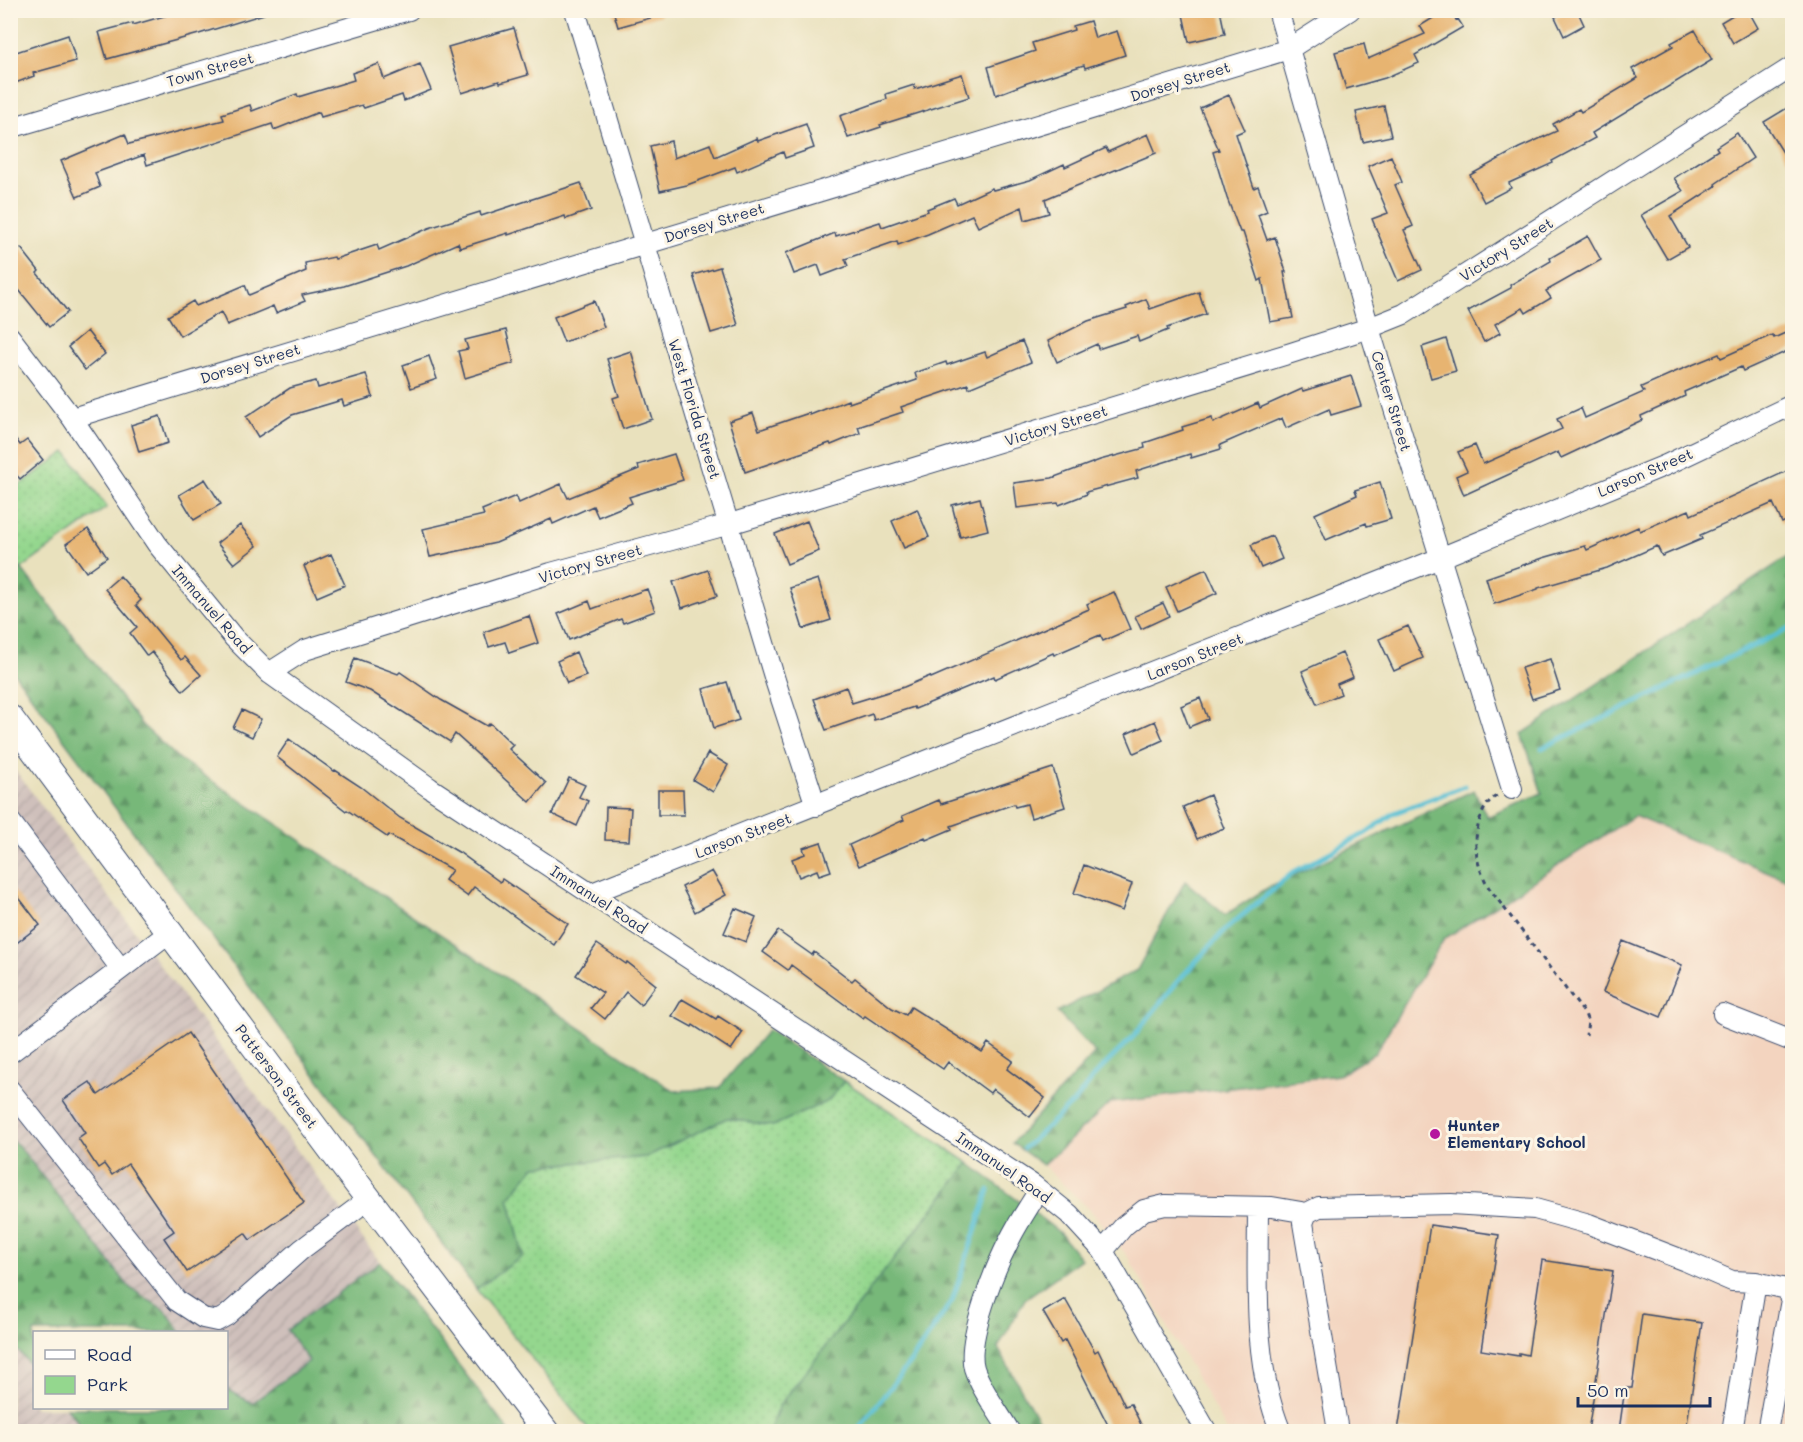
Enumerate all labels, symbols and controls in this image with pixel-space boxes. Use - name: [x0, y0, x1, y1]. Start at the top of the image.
- street label: Town Street: [164, 47, 256, 91]
- street label: Dorsey Street: [1127, 56, 1233, 106]
- street label: Dorsey Street: [661, 197, 767, 247]
- street label: Victory Street: [1456, 212, 1556, 286]
- street label: West Florida Street: [664, 336, 726, 482]
- street label: Dorsey Street: [197, 338, 303, 388]
- street label: Center Street: [1367, 348, 1417, 454]
- street label: Victory Street: [1002, 400, 1110, 450]
- street label: Larson Street: [1594, 443, 1696, 501]
- street label: Victory Street: [536, 539, 644, 587]
- street label: Immanuel Road: [168, 560, 256, 658]
- street label: Larson Street: [1144, 628, 1246, 684]
- street label: Larson Street: [692, 807, 794, 863]
- street label: Immanuel Road: [547, 860, 651, 938]
- street label: Patterson Street: [231, 1020, 323, 1132]
- place label: Hunter Elementary School: [1447, 1115, 1586, 1152]
- street label: Immanuel Road: [953, 1127, 1055, 1207]
- marker: Hunter Elementary School: [1428, 1127, 1442, 1141]
- legend: [33, 1331, 228, 1409]
- text: Road: [87, 1342, 132, 1366]
- scale bar: [1578, 1370, 1710, 1408]
- text: Park: [87, 1372, 128, 1396]
- text: 50 m: [1587, 1378, 1629, 1402]

